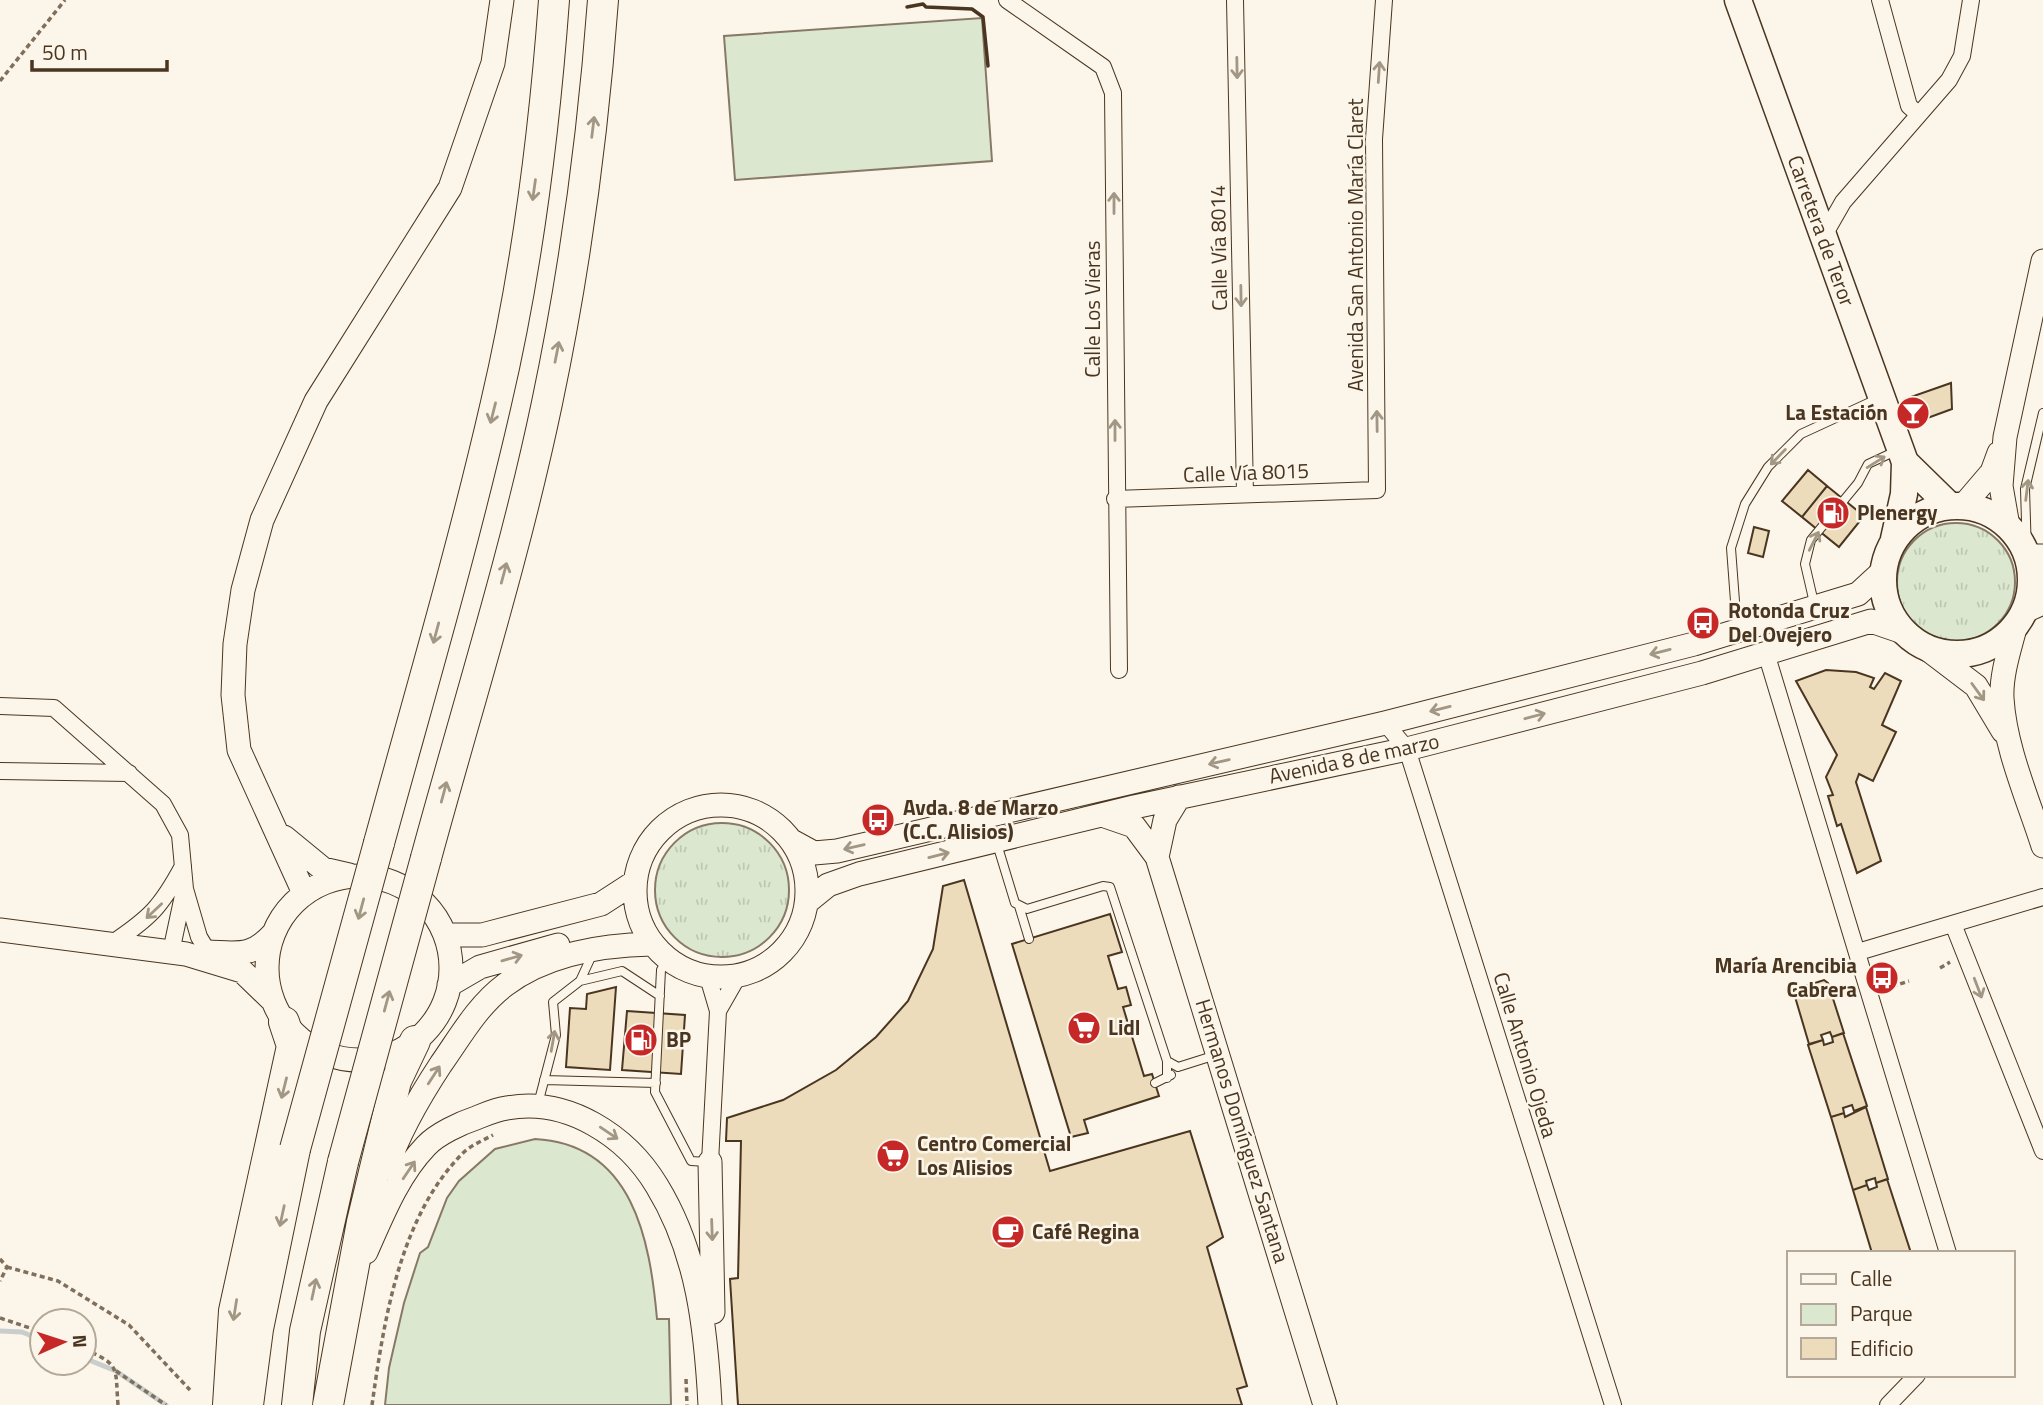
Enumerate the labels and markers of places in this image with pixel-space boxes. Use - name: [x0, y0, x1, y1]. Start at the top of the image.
- bar icon: La Estación: [1894, 394, 1932, 432]
- place label: La Estación: [1785, 396, 1888, 428]
- fuel station icon: Plenergy: [1814, 494, 1852, 532]
- place label: Plenergy: [1857, 496, 1938, 528]
- place label: Rotonda Cruz Del Ovejero: [1728, 594, 1850, 650]
- bus stop icon: Rotonda Cruz Del Ovejero: [1684, 604, 1722, 642]
- place label: Avda. 8 de Marzo (C.C. Alisios): [903, 791, 1058, 847]
- bus stop icon: Avda. 8 de Marzo (C.C. Alisios): [859, 801, 897, 839]
- place label: María Arencibia Cabrera: [1715, 949, 1857, 1005]
- bus stop icon: María Arencibia Cabrera: [1863, 959, 1901, 997]
- supermarket icon: Lidl: [1065, 1009, 1103, 1047]
- place label: Lidl: [1108, 1011, 1141, 1043]
- fuel station icon: BP: [622, 1021, 660, 1059]
- place label: BP: [666, 1023, 691, 1055]
- place label: Centro Comercial Los Alisios: [917, 1127, 1072, 1183]
- supermarket icon: Centro Comercial Los Alisios: [874, 1137, 912, 1175]
- cafe icon: Café Regina: [989, 1213, 1027, 1251]
- place label: Café Regina: [1032, 1215, 1140, 1247]

